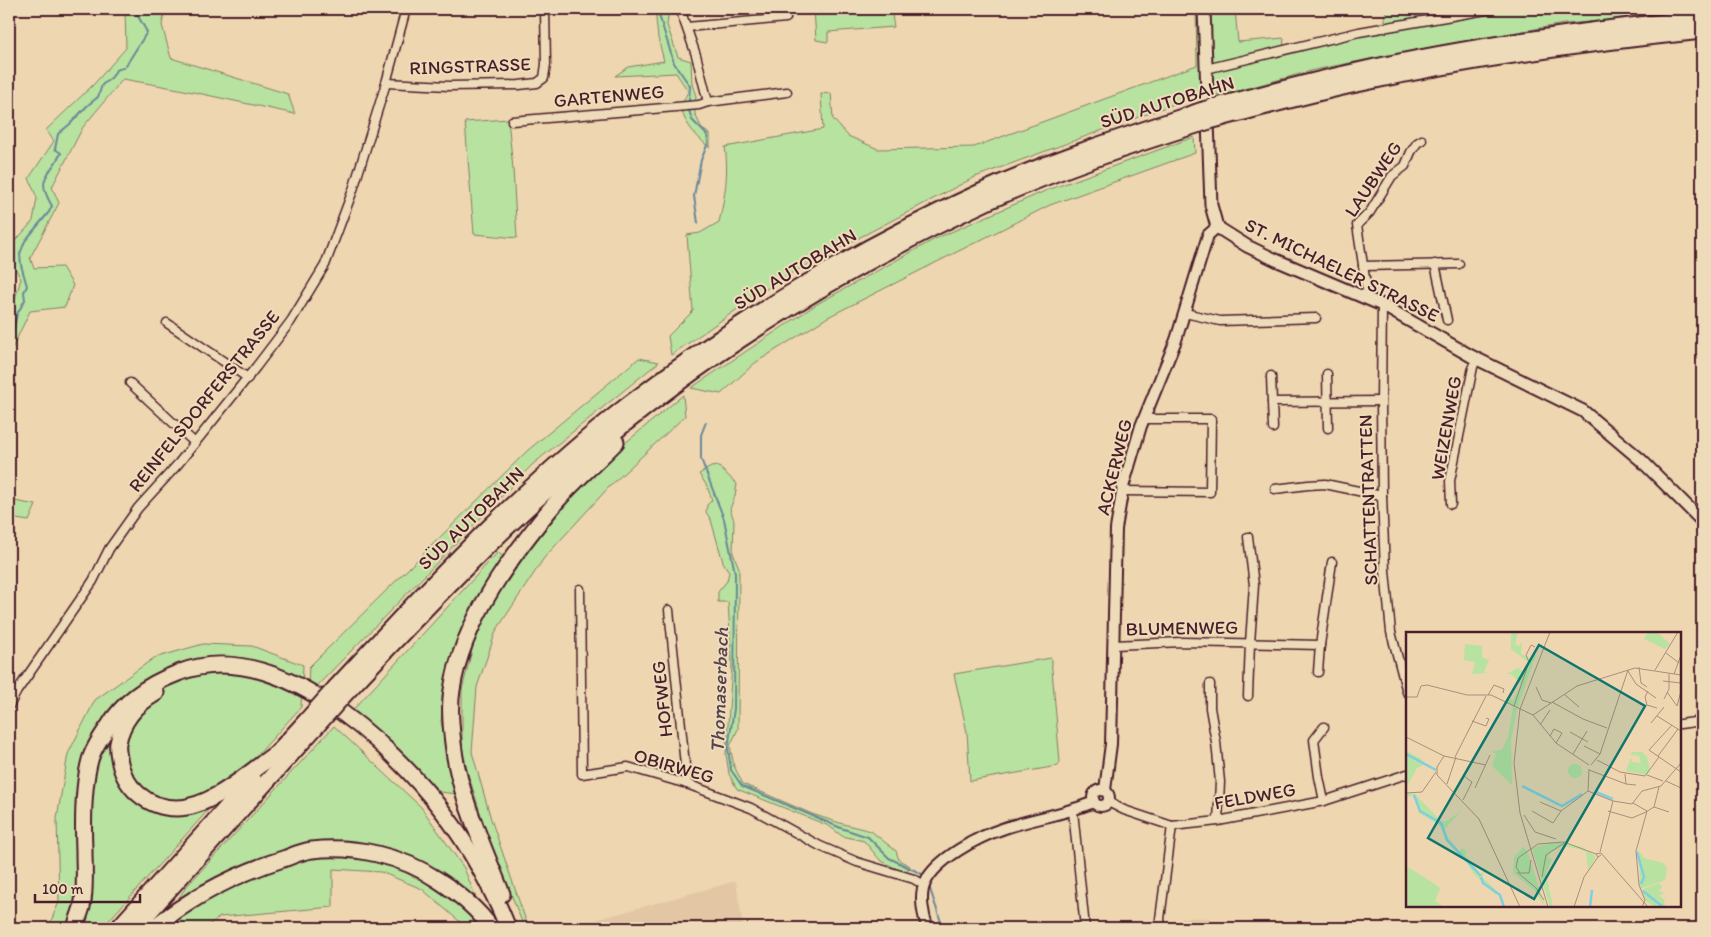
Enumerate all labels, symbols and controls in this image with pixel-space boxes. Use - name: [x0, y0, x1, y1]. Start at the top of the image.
- street label: RINGSTRASSE: [409, 52, 531, 80]
- street label: SÜD AUTOBAHN: [1097, 71, 1237, 133]
- street label: GARTENWEG: [553, 80, 665, 112]
- street label: LAUBWEG: [1339, 137, 1407, 221]
- street label: ST. MICHAELER STRASSE: [1241, 213, 1443, 327]
- street label: SÜD AUTOBAHN: [729, 223, 861, 315]
- street label: REINFELSDORFERSTRASSE: [124, 305, 284, 497]
- street label: WEIZENWEG: [1425, 374, 1467, 482]
- street label: SCHATTENTRATTEN: [1354, 414, 1382, 586]
- street label: ACKERWEG: [1091, 417, 1137, 517]
- street label: SÜD AUTOBAHN: [413, 461, 529, 575]
- street label: BLUMENWEG: [1125, 616, 1239, 640]
- water label: Thomaserbach: [705, 627, 733, 753]
- inset map: [1406, 632, 1681, 907]
- street label: HOFWEG: [647, 660, 677, 738]
- street label: OBIRWEG: [631, 744, 717, 788]
- street label: FELDWEG: [1212, 778, 1298, 814]
- scale bar: [35, 872, 140, 904]
- text: 100 m: [42, 880, 84, 898]

